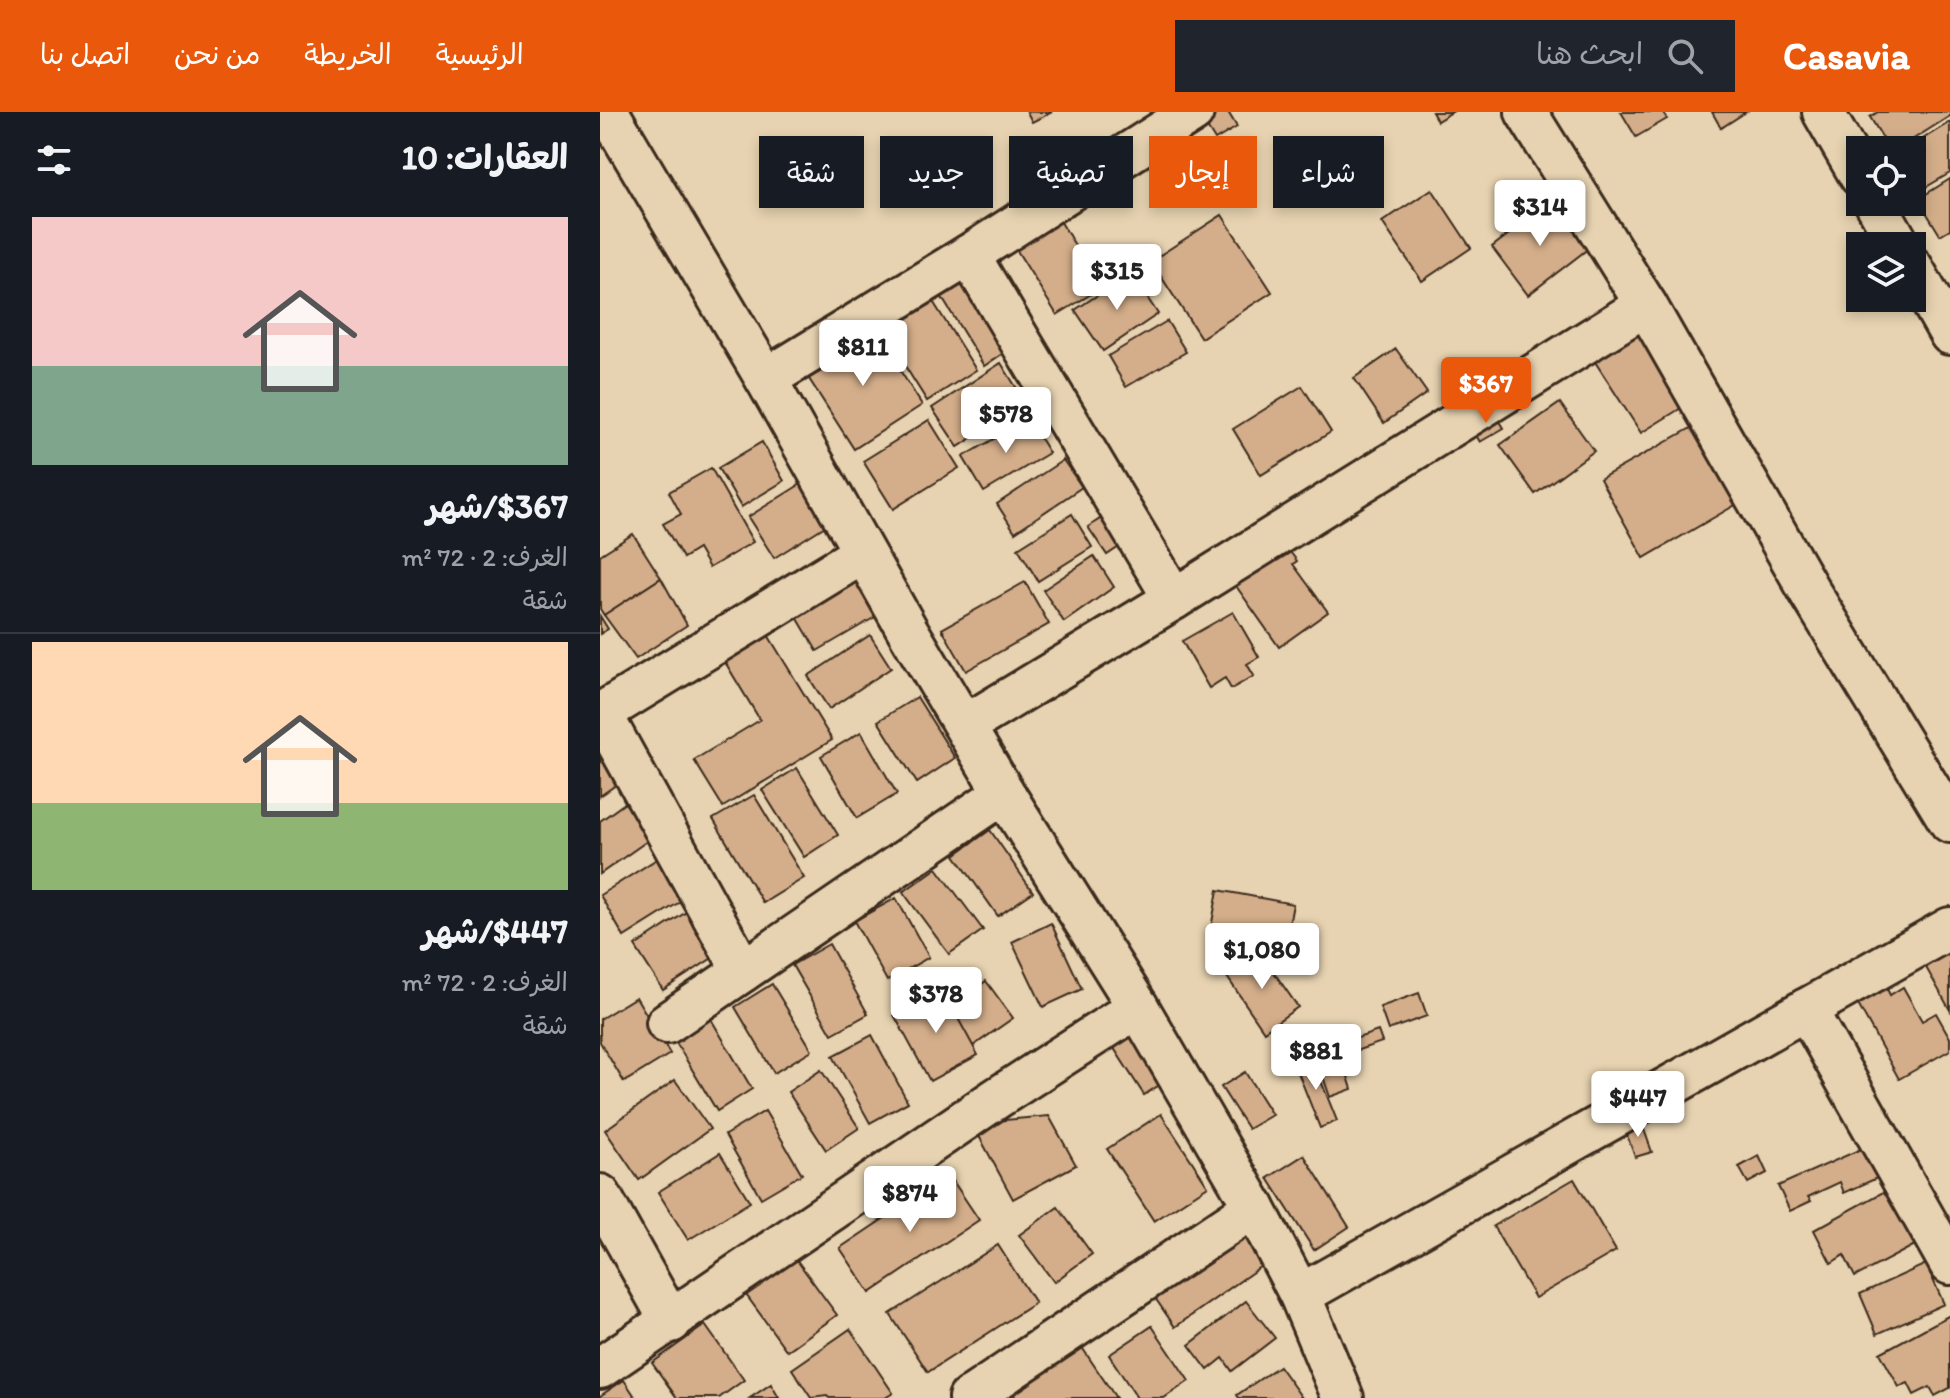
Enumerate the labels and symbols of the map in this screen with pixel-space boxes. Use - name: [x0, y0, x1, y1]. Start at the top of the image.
- pin: $314: [1493, 180, 1587, 248]
- pin: $315: [1070, 244, 1164, 312]
- pin: $811: [816, 320, 910, 388]
- pin: $367: [1439, 357, 1533, 425]
- pin: $578: [959, 387, 1053, 455]
- pin: $1,080: [1197, 923, 1327, 991]
- pin: $378: [889, 967, 983, 1035]
- pin: $881: [1269, 1024, 1363, 1092]
- pin: $447: [1591, 1071, 1685, 1139]
- pin: $874: [863, 1166, 957, 1234]

